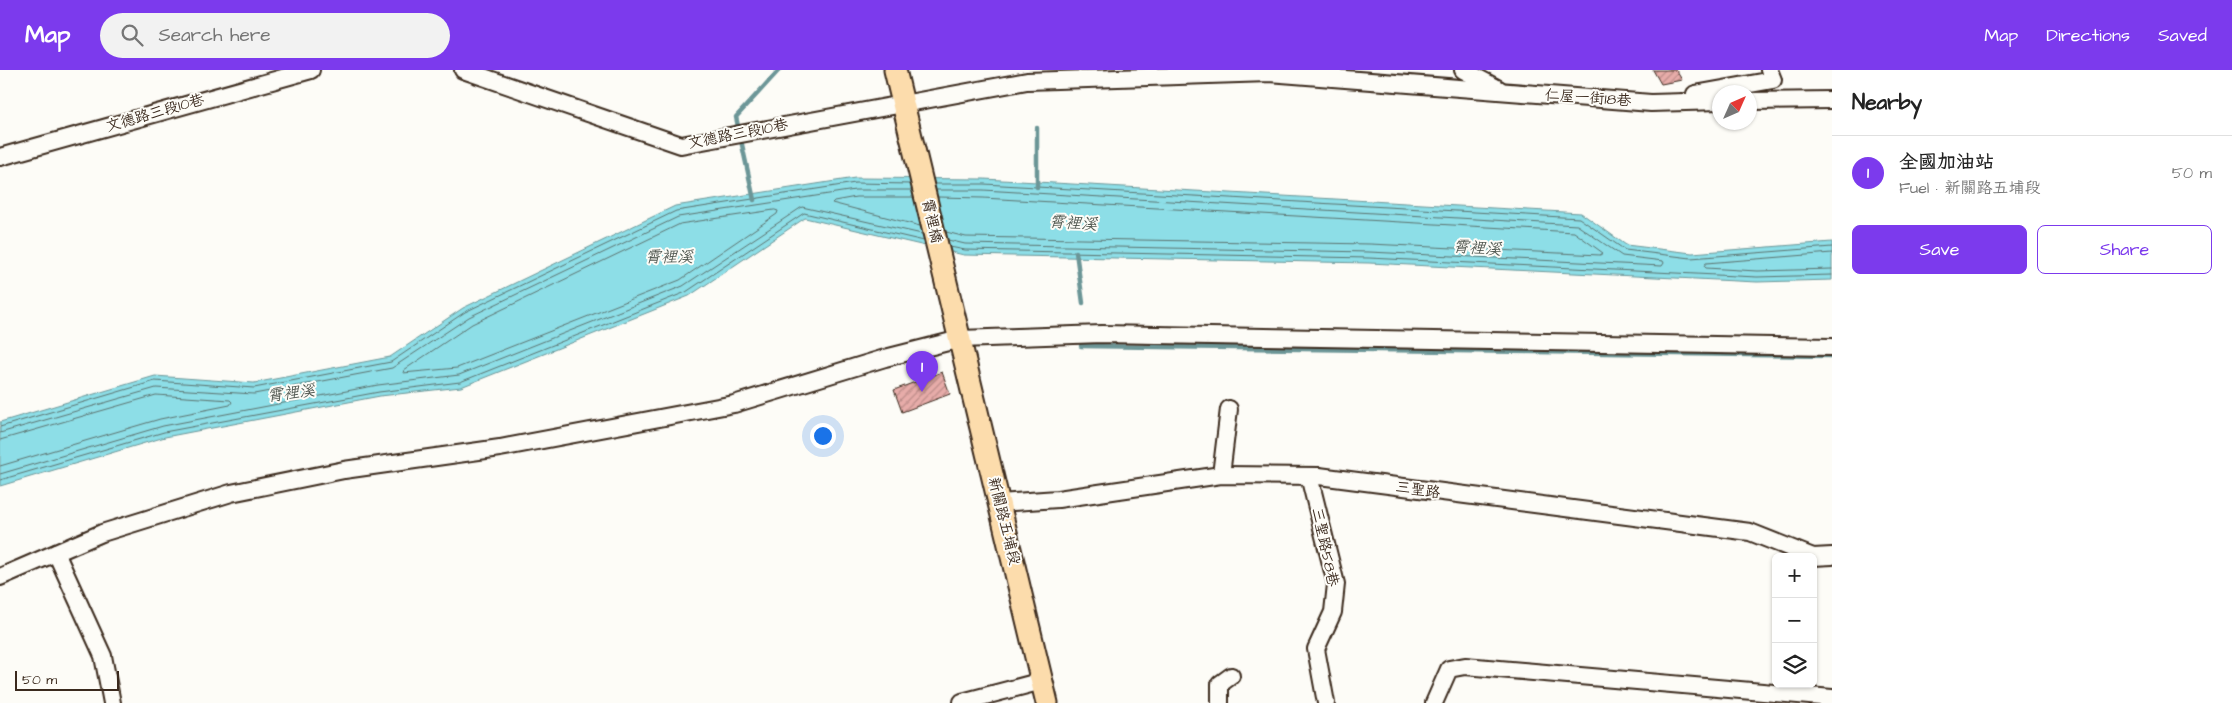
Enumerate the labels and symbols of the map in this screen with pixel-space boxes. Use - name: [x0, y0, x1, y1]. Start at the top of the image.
- street label: 仁屋一街18巷: [1544, 85, 1632, 111]
- north arrow: [1712, 85, 1757, 130]
- street label: 文德路三段10巷: [103, 89, 207, 137]
- street label: 文德路三段10巷: [686, 114, 790, 154]
- street label: 霄裡橋: [917, 197, 947, 245]
- water label: 霄裡溪: [1048, 210, 1099, 236]
- water label: 霄裡溪: [1452, 235, 1503, 261]
- water label: 霄裡溪: [645, 246, 694, 268]
- pin: 1: [906, 351, 938, 392]
- water label: 霄裡溪: [266, 379, 317, 407]
- your location: [810, 423, 836, 449]
- street label: 新關路五埔段: [983, 475, 1025, 567]
- street label: 三聖路: [1394, 476, 1442, 504]
- street label: 三聖路58巷: [1306, 506, 1344, 588]
- scale bar: [15, 668, 119, 691]

